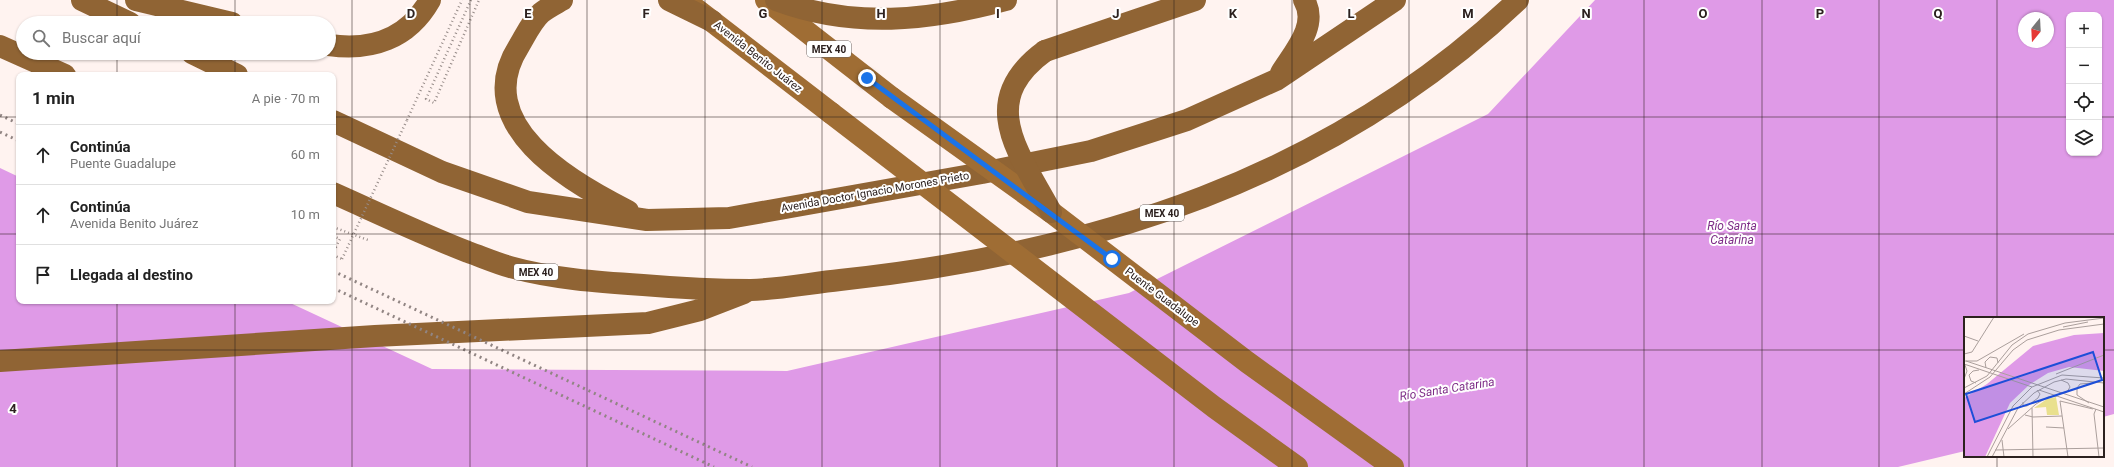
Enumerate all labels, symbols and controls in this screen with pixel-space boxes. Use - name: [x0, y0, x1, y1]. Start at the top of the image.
- text: D: [407, 6, 415, 21]
- text: E: [524, 6, 532, 21]
- text: F: [642, 6, 650, 21]
- text: G: [759, 6, 768, 21]
- text: H: [876, 6, 886, 21]
- text: I: [996, 6, 1000, 21]
- text: J: [1112, 6, 1120, 21]
- text: K: [1229, 6, 1238, 21]
- text: L: [1347, 6, 1355, 21]
- text: M: [1462, 6, 1474, 21]
- text: N: [1581, 6, 1591, 21]
- text: O: [1699, 6, 1708, 21]
- text: P: [1816, 6, 1824, 21]
- text: Q: [1934, 6, 1943, 21]
- north arrow: [2018, 12, 2054, 48]
- map controls: [2066, 12, 2102, 156]
- button: +: [2066, 12, 2102, 48]
- search box: [16, 16, 336, 60]
- street label: Avenida Benito Juárez: [711, 18, 805, 96]
- icon: search: [30, 27, 52, 49]
- text: Buscar aquí: [62, 29, 141, 47]
- road number: MEX 40: [807, 41, 851, 57]
- button: −: [2066, 48, 2102, 84]
- route end: [858, 69, 876, 87]
- button: locate: [2066, 84, 2102, 120]
- text: 1 min: [32, 88, 75, 108]
- text: A pie · 70 m: [252, 91, 320, 106]
- button: layers: [2066, 120, 2102, 156]
- text: Continúa: [70, 138, 131, 156]
- icon: ahead: [32, 144, 54, 166]
- text: 60 m: [291, 147, 320, 162]
- text: Puente Guadalupe: [70, 156, 176, 171]
- street label: Avenida Doctor Ignacio Morones Prieto: [780, 169, 970, 215]
- text: Continúa: [70, 198, 131, 216]
- icon: ahead: [32, 204, 54, 226]
- road number: MEX 40: [1140, 205, 1184, 221]
- text: 10 m: [291, 207, 320, 222]
- text: Avenida Benito Juárez: [70, 216, 198, 231]
- water label: Río Santa Catarina: [1707, 219, 1757, 247]
- route start: [1103, 250, 1121, 268]
- icon: arrive: [32, 264, 54, 286]
- road number: MEX 40: [514, 264, 558, 280]
- street label: Puente Guadalupe: [1122, 265, 1202, 329]
- text: Llegada al destino: [70, 266, 193, 284]
- inset map: [1964, 317, 2104, 457]
- water label: Río Santa Catarina: [1398, 375, 1496, 403]
- text: 4: [9, 401, 17, 416]

